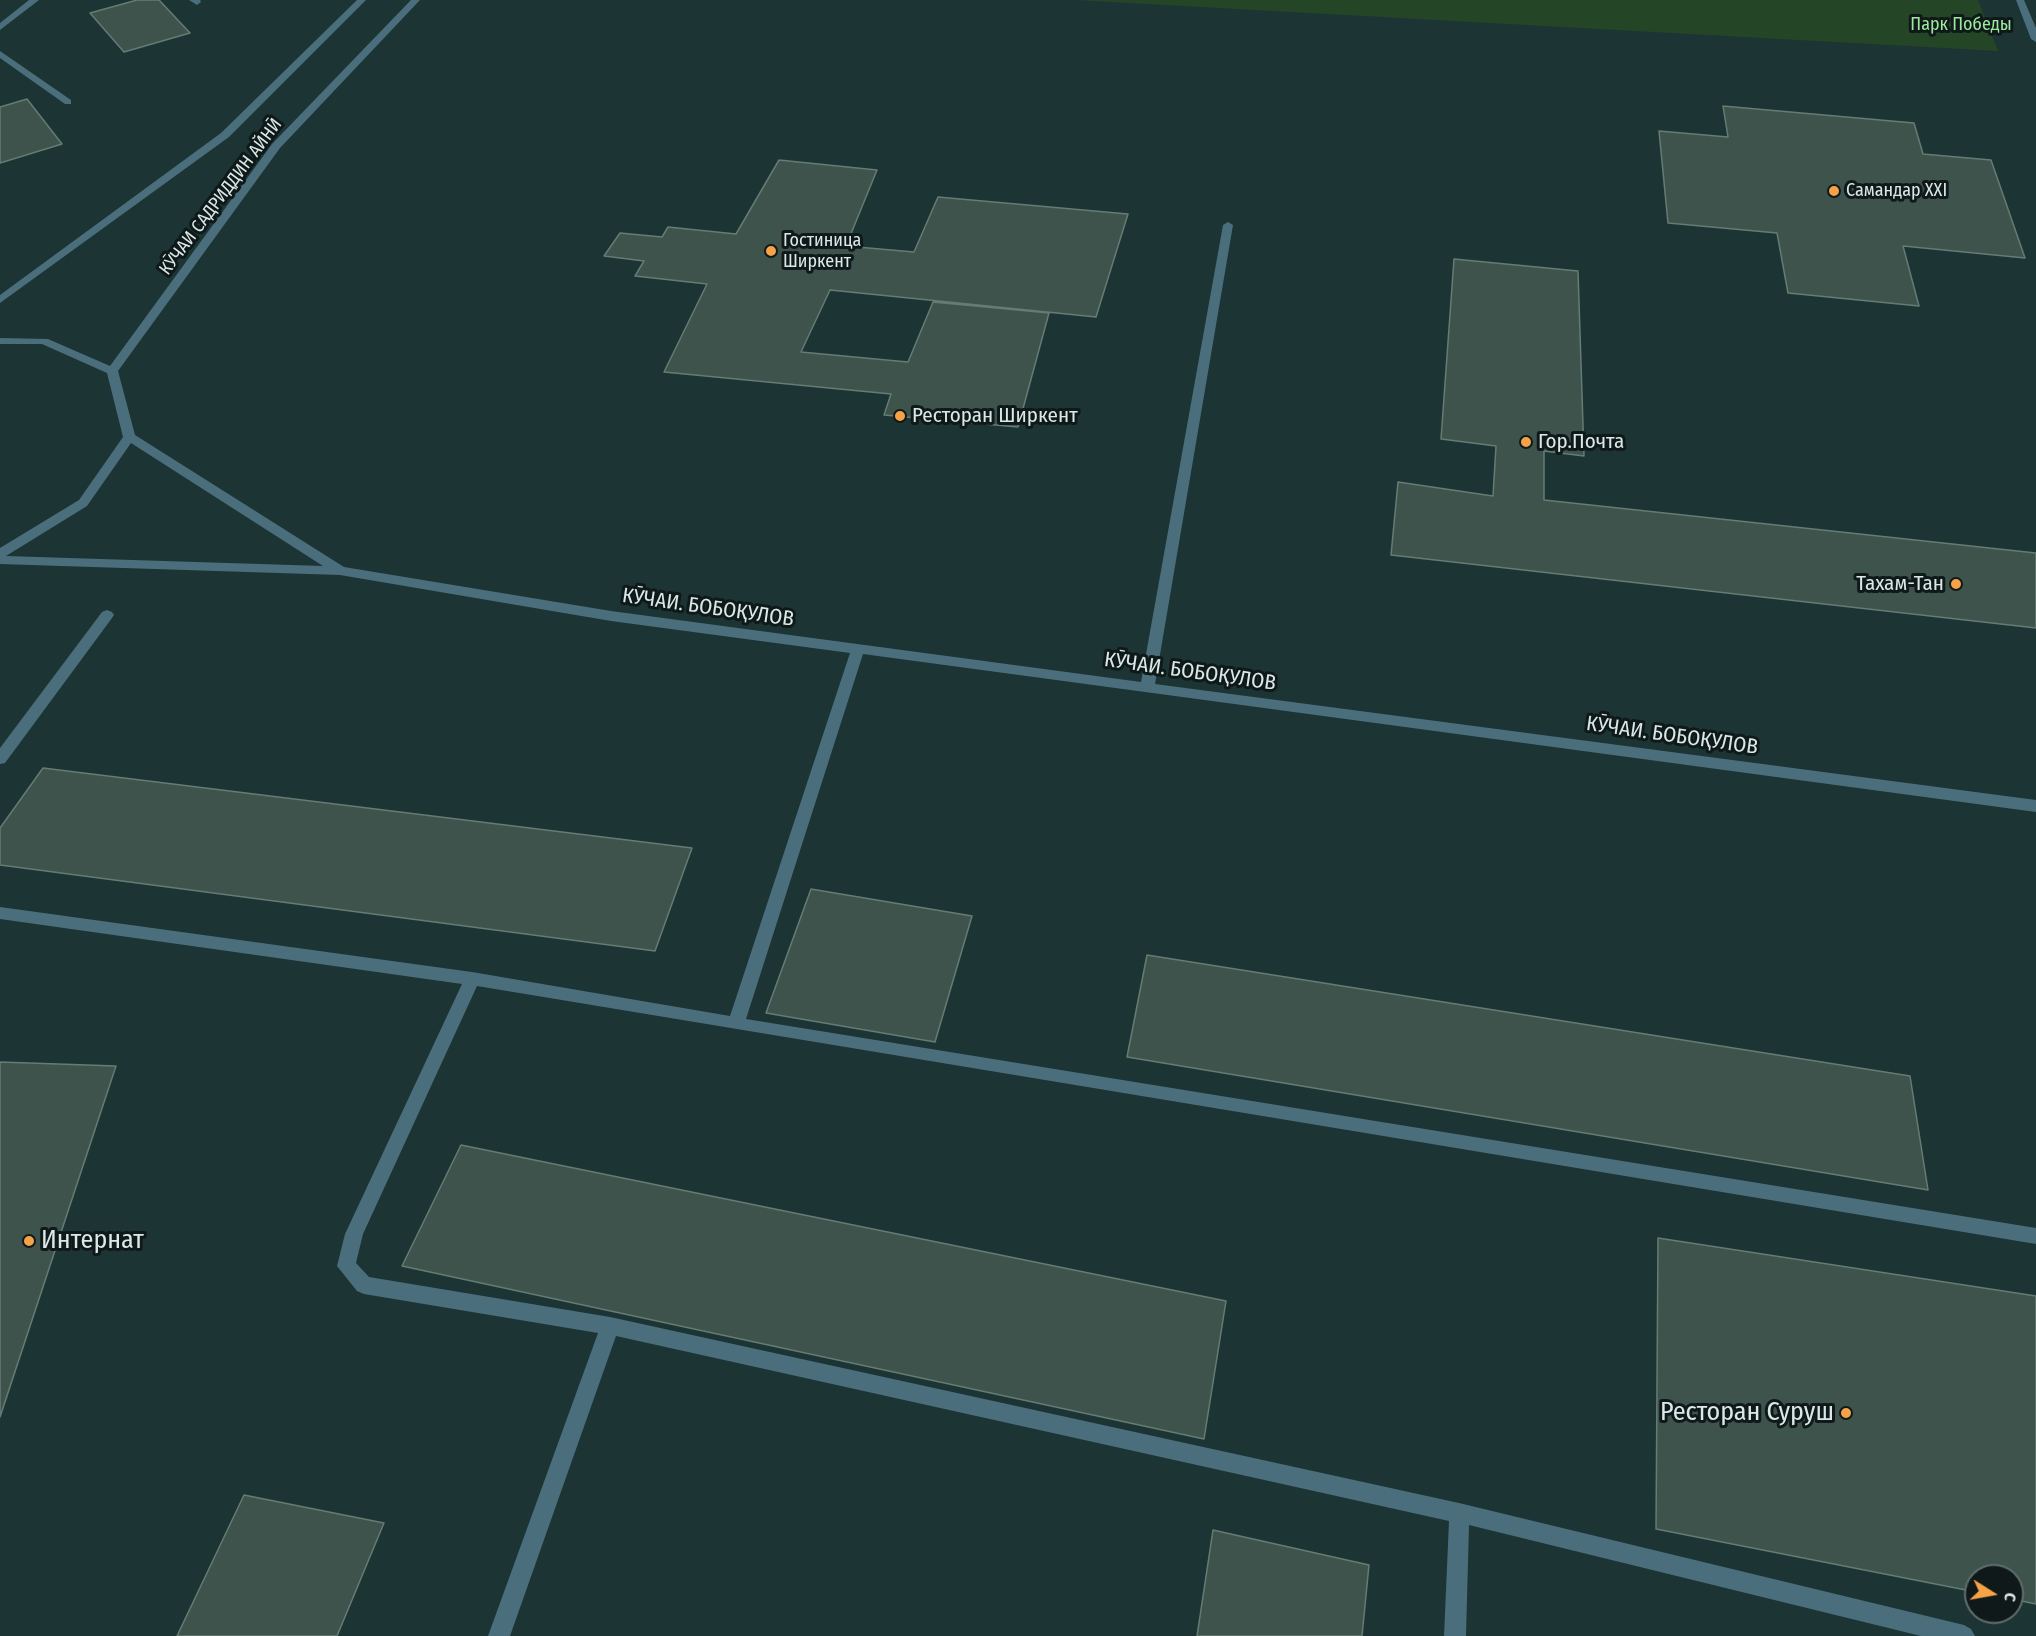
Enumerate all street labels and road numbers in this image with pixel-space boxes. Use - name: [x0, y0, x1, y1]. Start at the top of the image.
- street label: КӮЧАИ САДРИДДИН АЙНӢ: [155, 114, 287, 280]
- street label: КӮЧАИ. БОБОҚУЛОВ: [621, 583, 795, 633]
- street label: КӮЧАИ. БОБОҚУЛОВ: [1103, 647, 1277, 697]
- street label: КӮЧАИ. БОБОҚУЛОВ: [1585, 711, 1759, 761]

